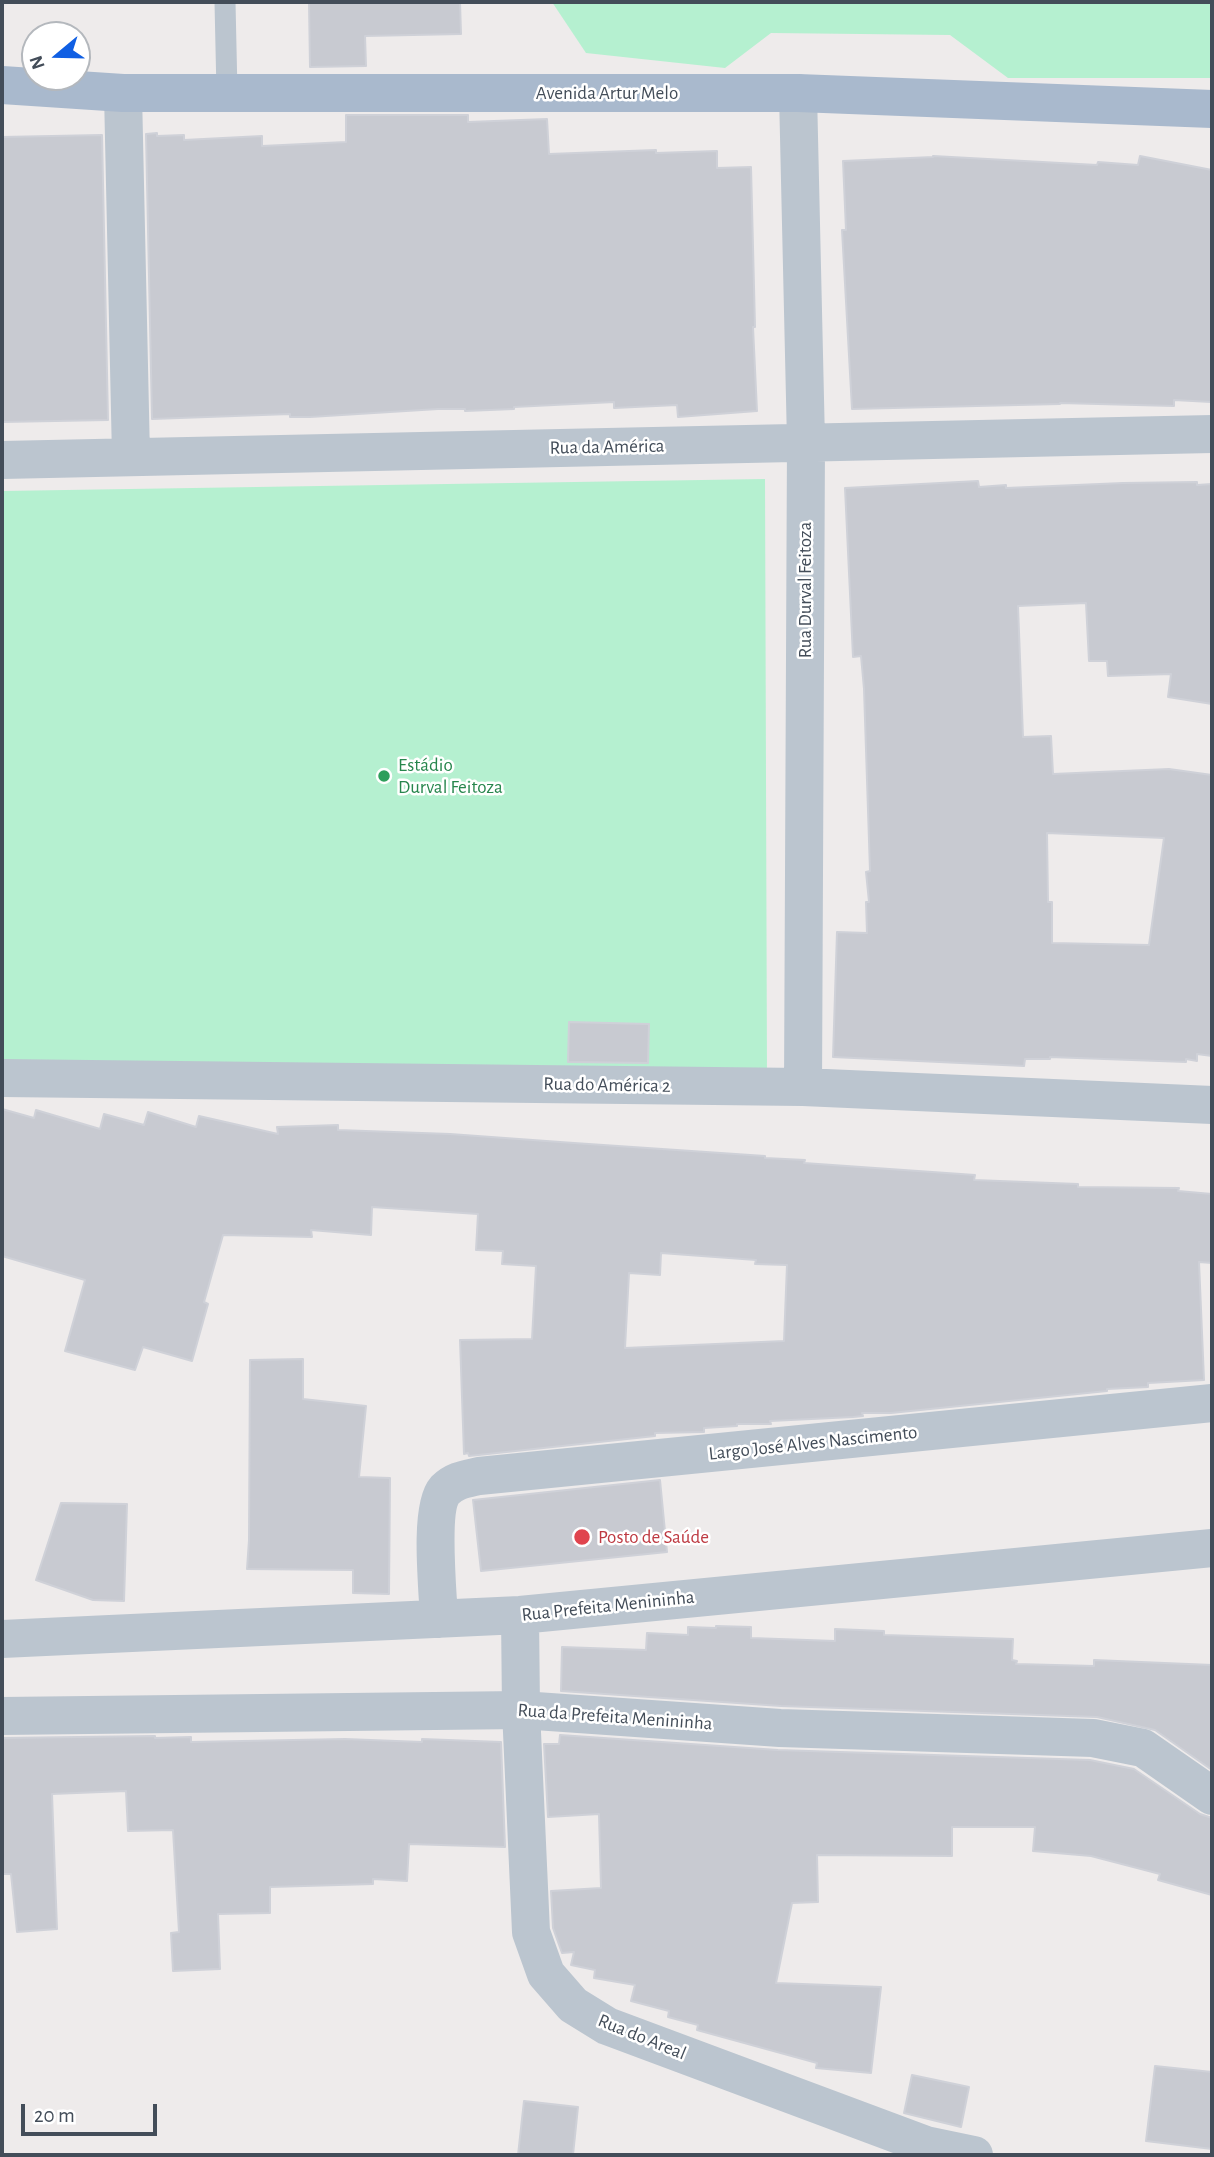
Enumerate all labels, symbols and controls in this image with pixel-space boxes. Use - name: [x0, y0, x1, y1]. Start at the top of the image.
- north arrow: [21, 21, 91, 91]
- text: N: [26, 53, 49, 72]
- street label: Avenida Artur Melo: [536, 82, 678, 104]
- street label: Rua da América: [549, 435, 665, 459]
- street label: Rua Durval Feitoza: [794, 522, 816, 658]
- place label: Estádio Durval Feitoza: [398, 754, 503, 798]
- marker: Estádio Durval Feitoza: [376, 768, 392, 784]
- street label: Rua do América 2: [543, 1072, 671, 1098]
- street label: Largo José Alves Nascimento: [708, 1421, 918, 1465]
- place label: Posto de Saúde: [598, 1526, 709, 1548]
- marker: Posto de Saúde: [572, 1527, 592, 1547]
- street label: Rua Prefeita Menininha: [520, 1586, 696, 1626]
- street label: Rua da Prefeita Menininha: [517, 1699, 713, 1735]
- street label: Rua do Areal: [595, 2009, 689, 2065]
- scale bar: [24, 2090, 161, 2134]
- text: 20 m: [34, 2105, 75, 2126]

